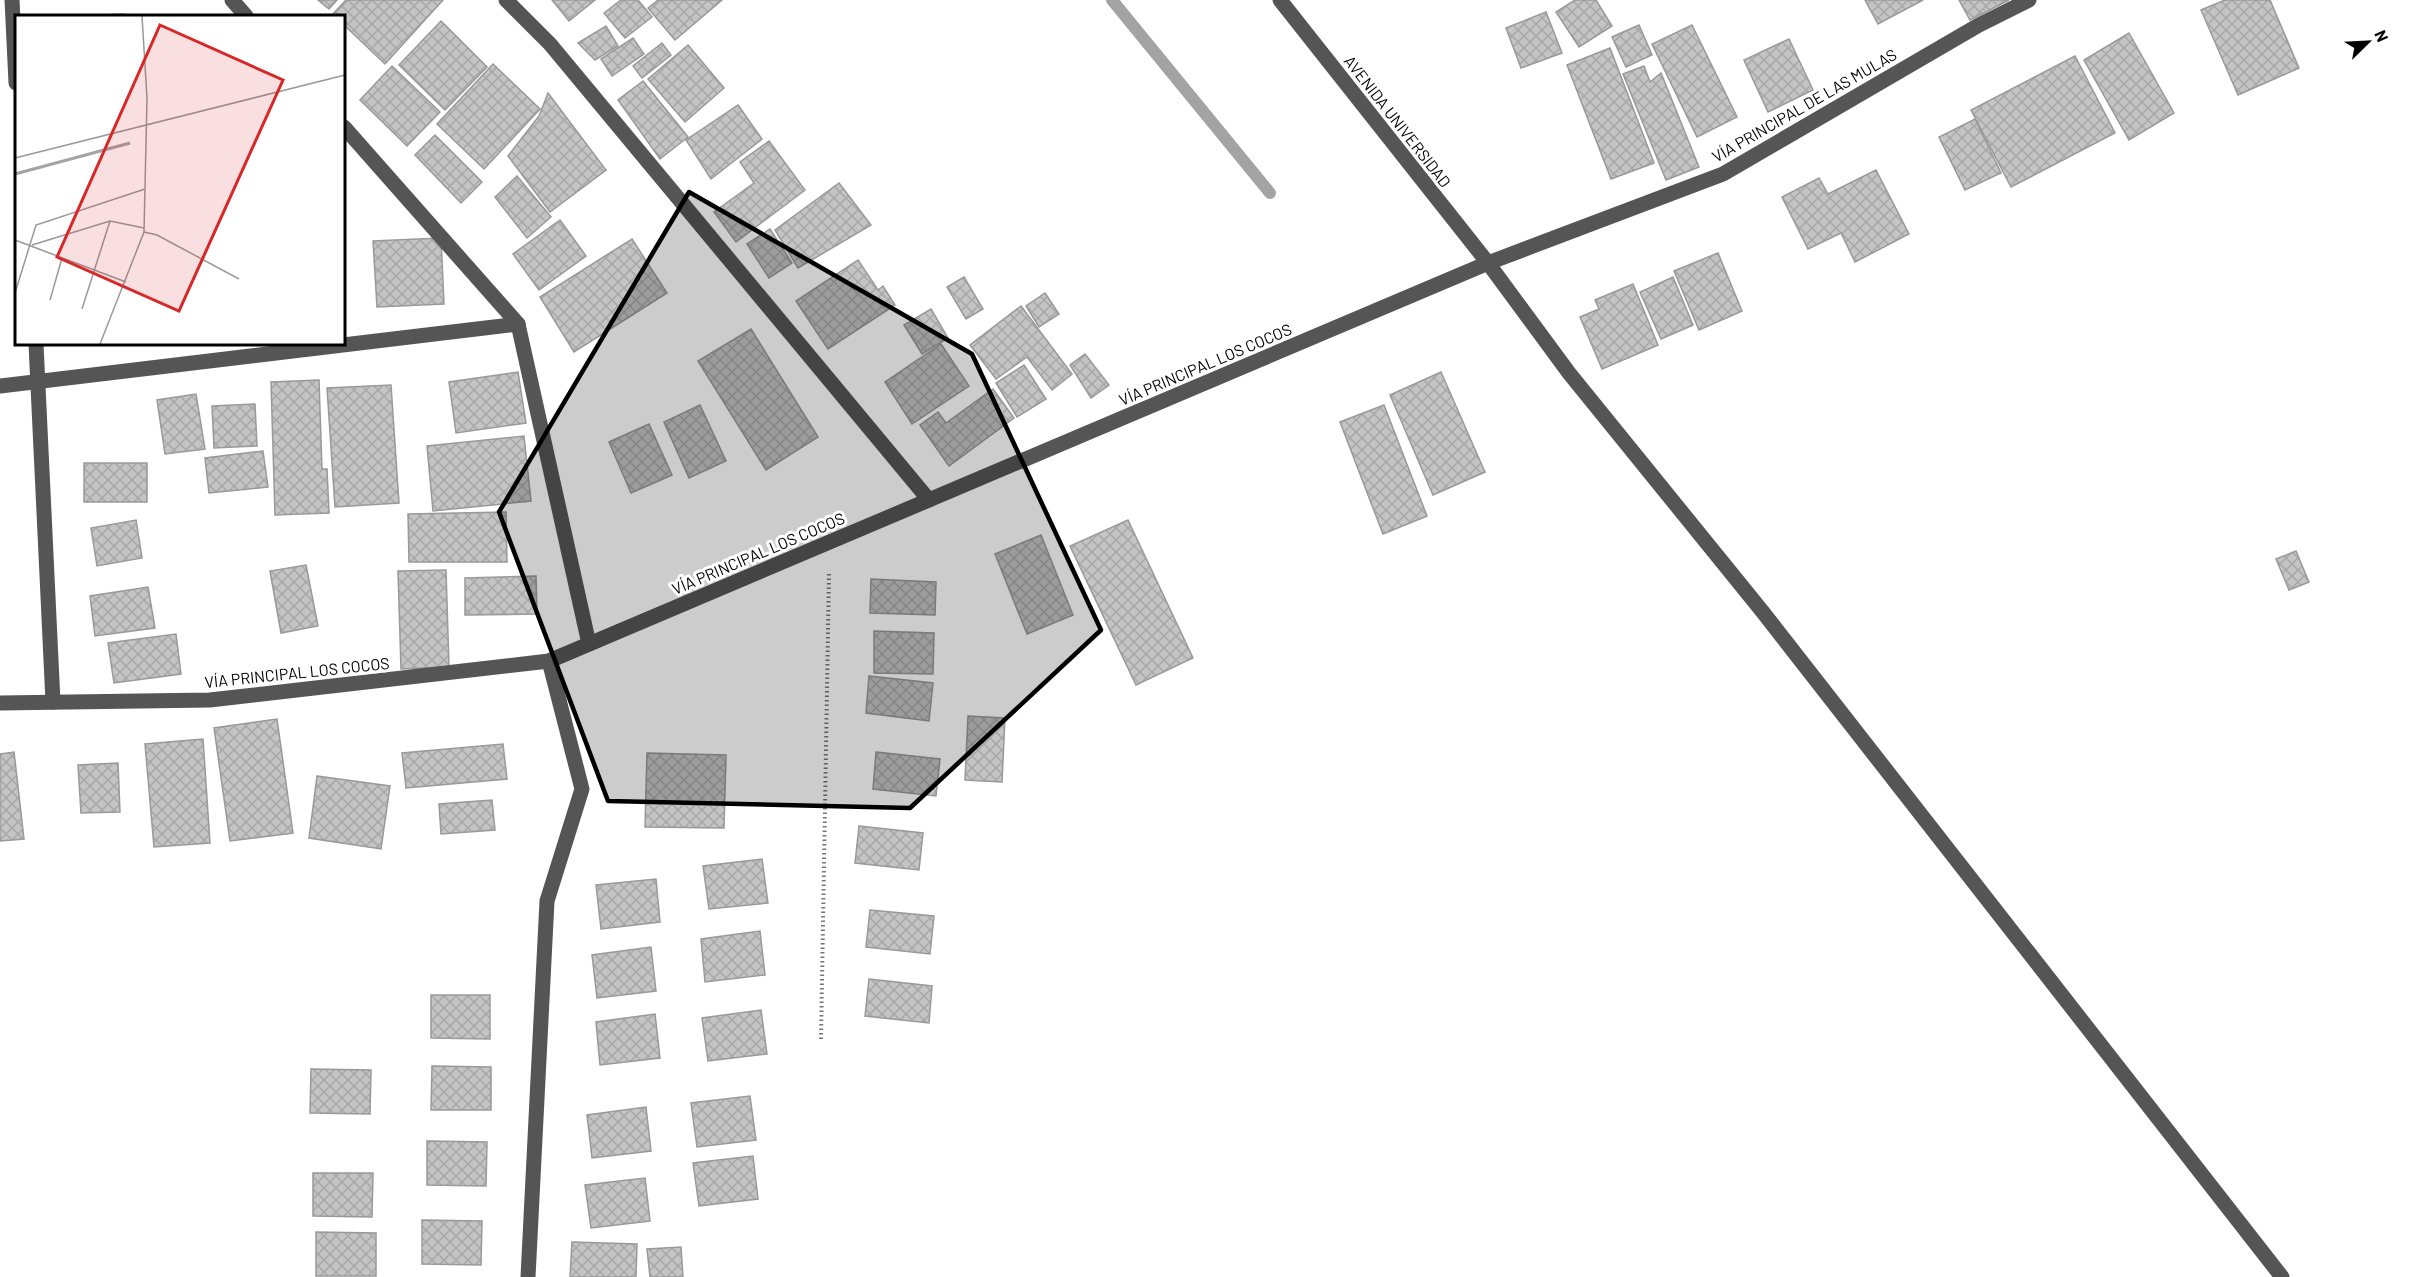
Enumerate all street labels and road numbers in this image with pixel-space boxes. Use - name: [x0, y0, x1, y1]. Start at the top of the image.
- street label: VÍA PRINCIPAL DE LAS MULAS: [1708, 44, 1900, 166]
- street label: AVENIDA UNIVERSIDAD: [1341, 51, 1455, 191]
- street label: VÍA PRINCIPAL LOS COCOS: [1116, 319, 1294, 409]
- street label: VÍA PRINCIPAL LOS COCOS: [669, 508, 847, 598]
- street label: VÍA PRINCIPAL LOS COCOS: [204, 653, 390, 691]

